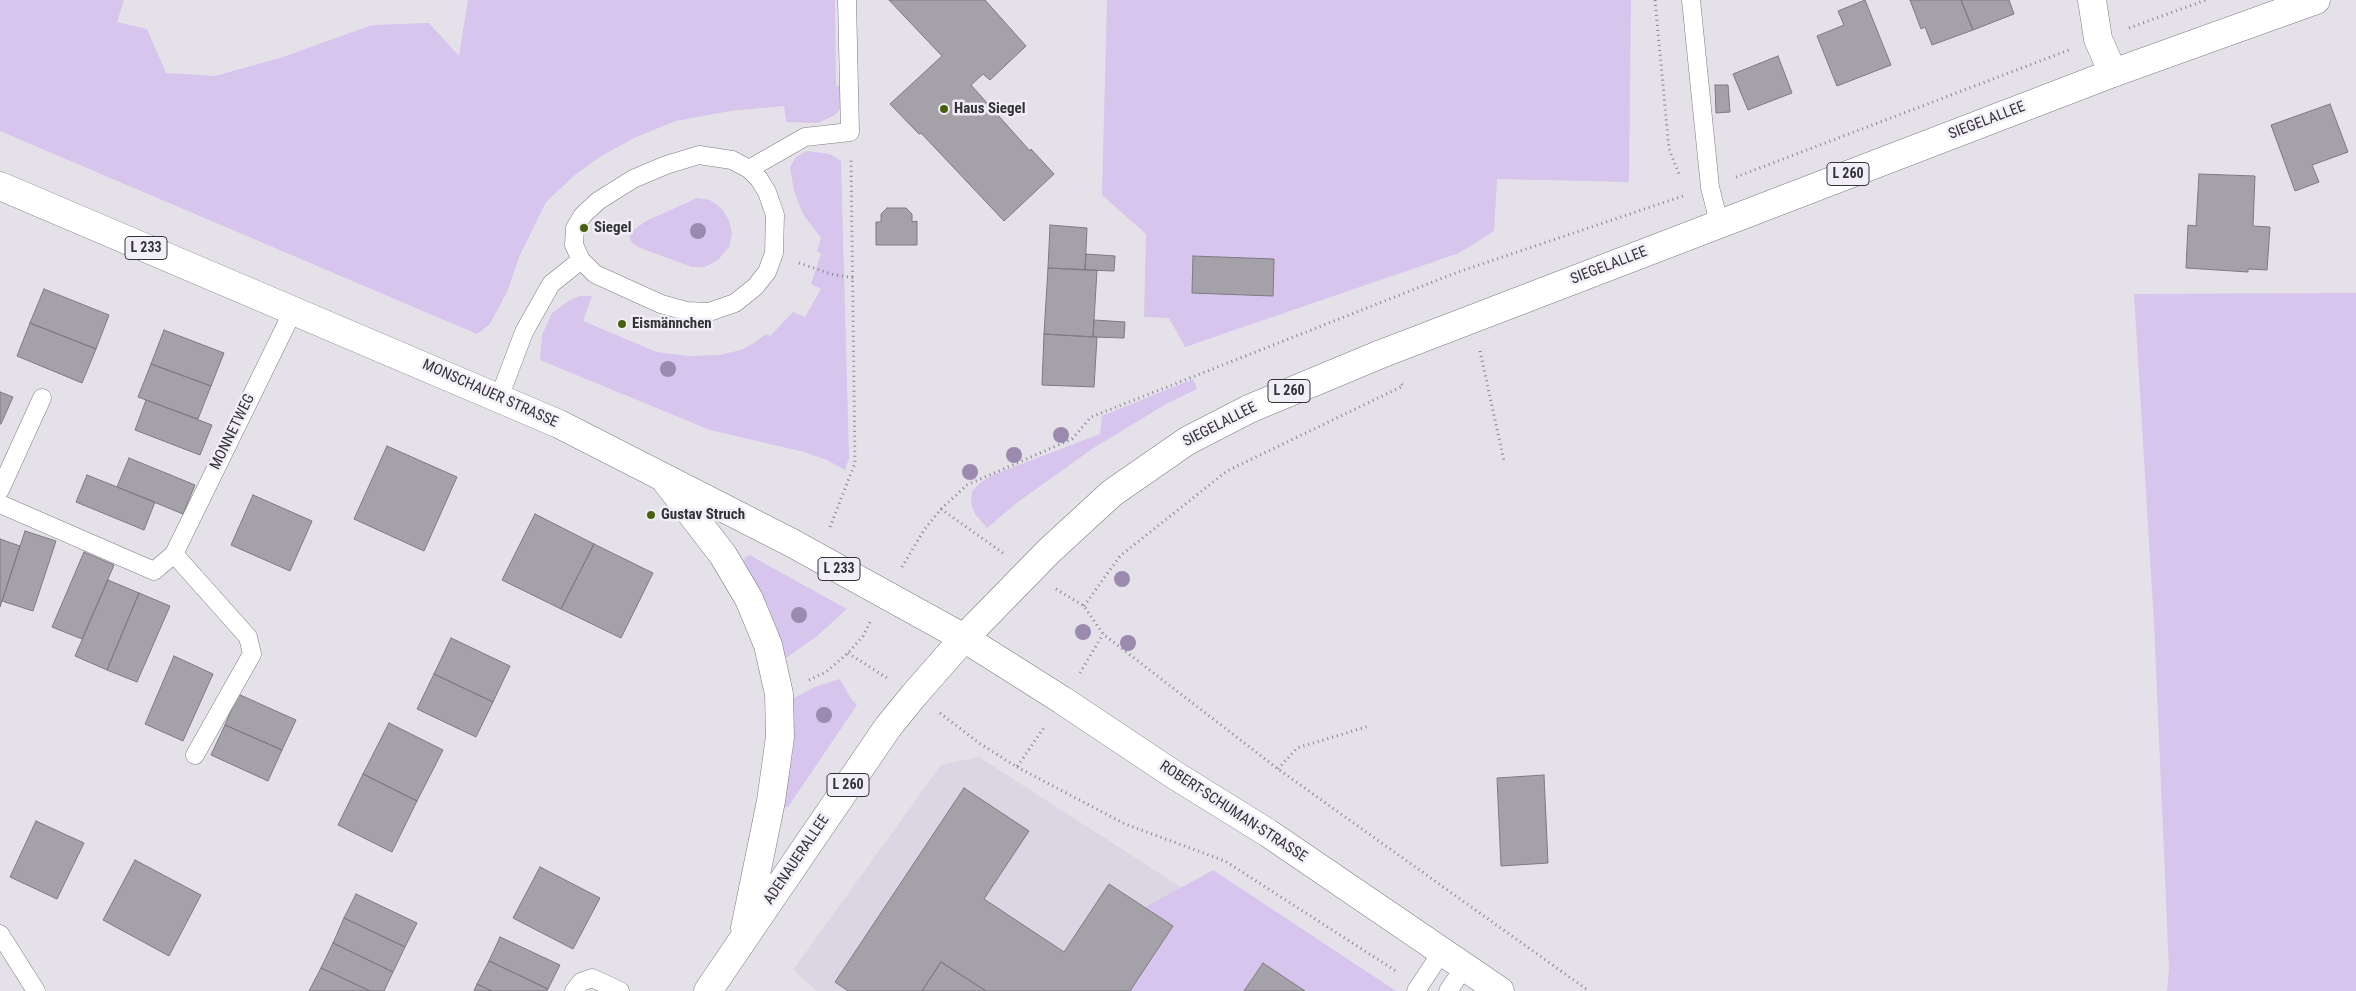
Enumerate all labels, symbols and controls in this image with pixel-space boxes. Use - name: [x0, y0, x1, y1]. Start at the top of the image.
- street label: SIEGELALLEE: [1946, 98, 2028, 144]
- place label: Haus Siegel: [954, 100, 1025, 118]
- marker: Haus Siegel: [938, 103, 950, 115]
- road number: L 260: [1827, 162, 1869, 185]
- place label: Siegel: [594, 219, 632, 237]
- marker: Siegel: [578, 222, 590, 234]
- road number: L 233: [125, 237, 167, 260]
- street label: SIEGELALLEE: [1568, 243, 1650, 289]
- place label: Eismännchen: [632, 315, 712, 333]
- marker: Eismännchen: [616, 318, 628, 330]
- street label: MONSCHAUER STRASSE: [419, 356, 561, 432]
- road number: L 260: [1268, 380, 1310, 402]
- street label: MONNETWEG: [207, 391, 259, 473]
- street label: SIEGELALLEE: [1180, 399, 1260, 451]
- place label: Gustav Struch: [661, 506, 745, 524]
- marker: Gustav Struch: [645, 509, 657, 521]
- road number: L 233: [818, 558, 860, 580]
- street label: ROBERT-SCHUMAN-STRASSE: [1156, 758, 1310, 866]
- road number: L 260: [827, 774, 869, 796]
- street label: ADENAUERALLEE: [760, 812, 834, 908]

